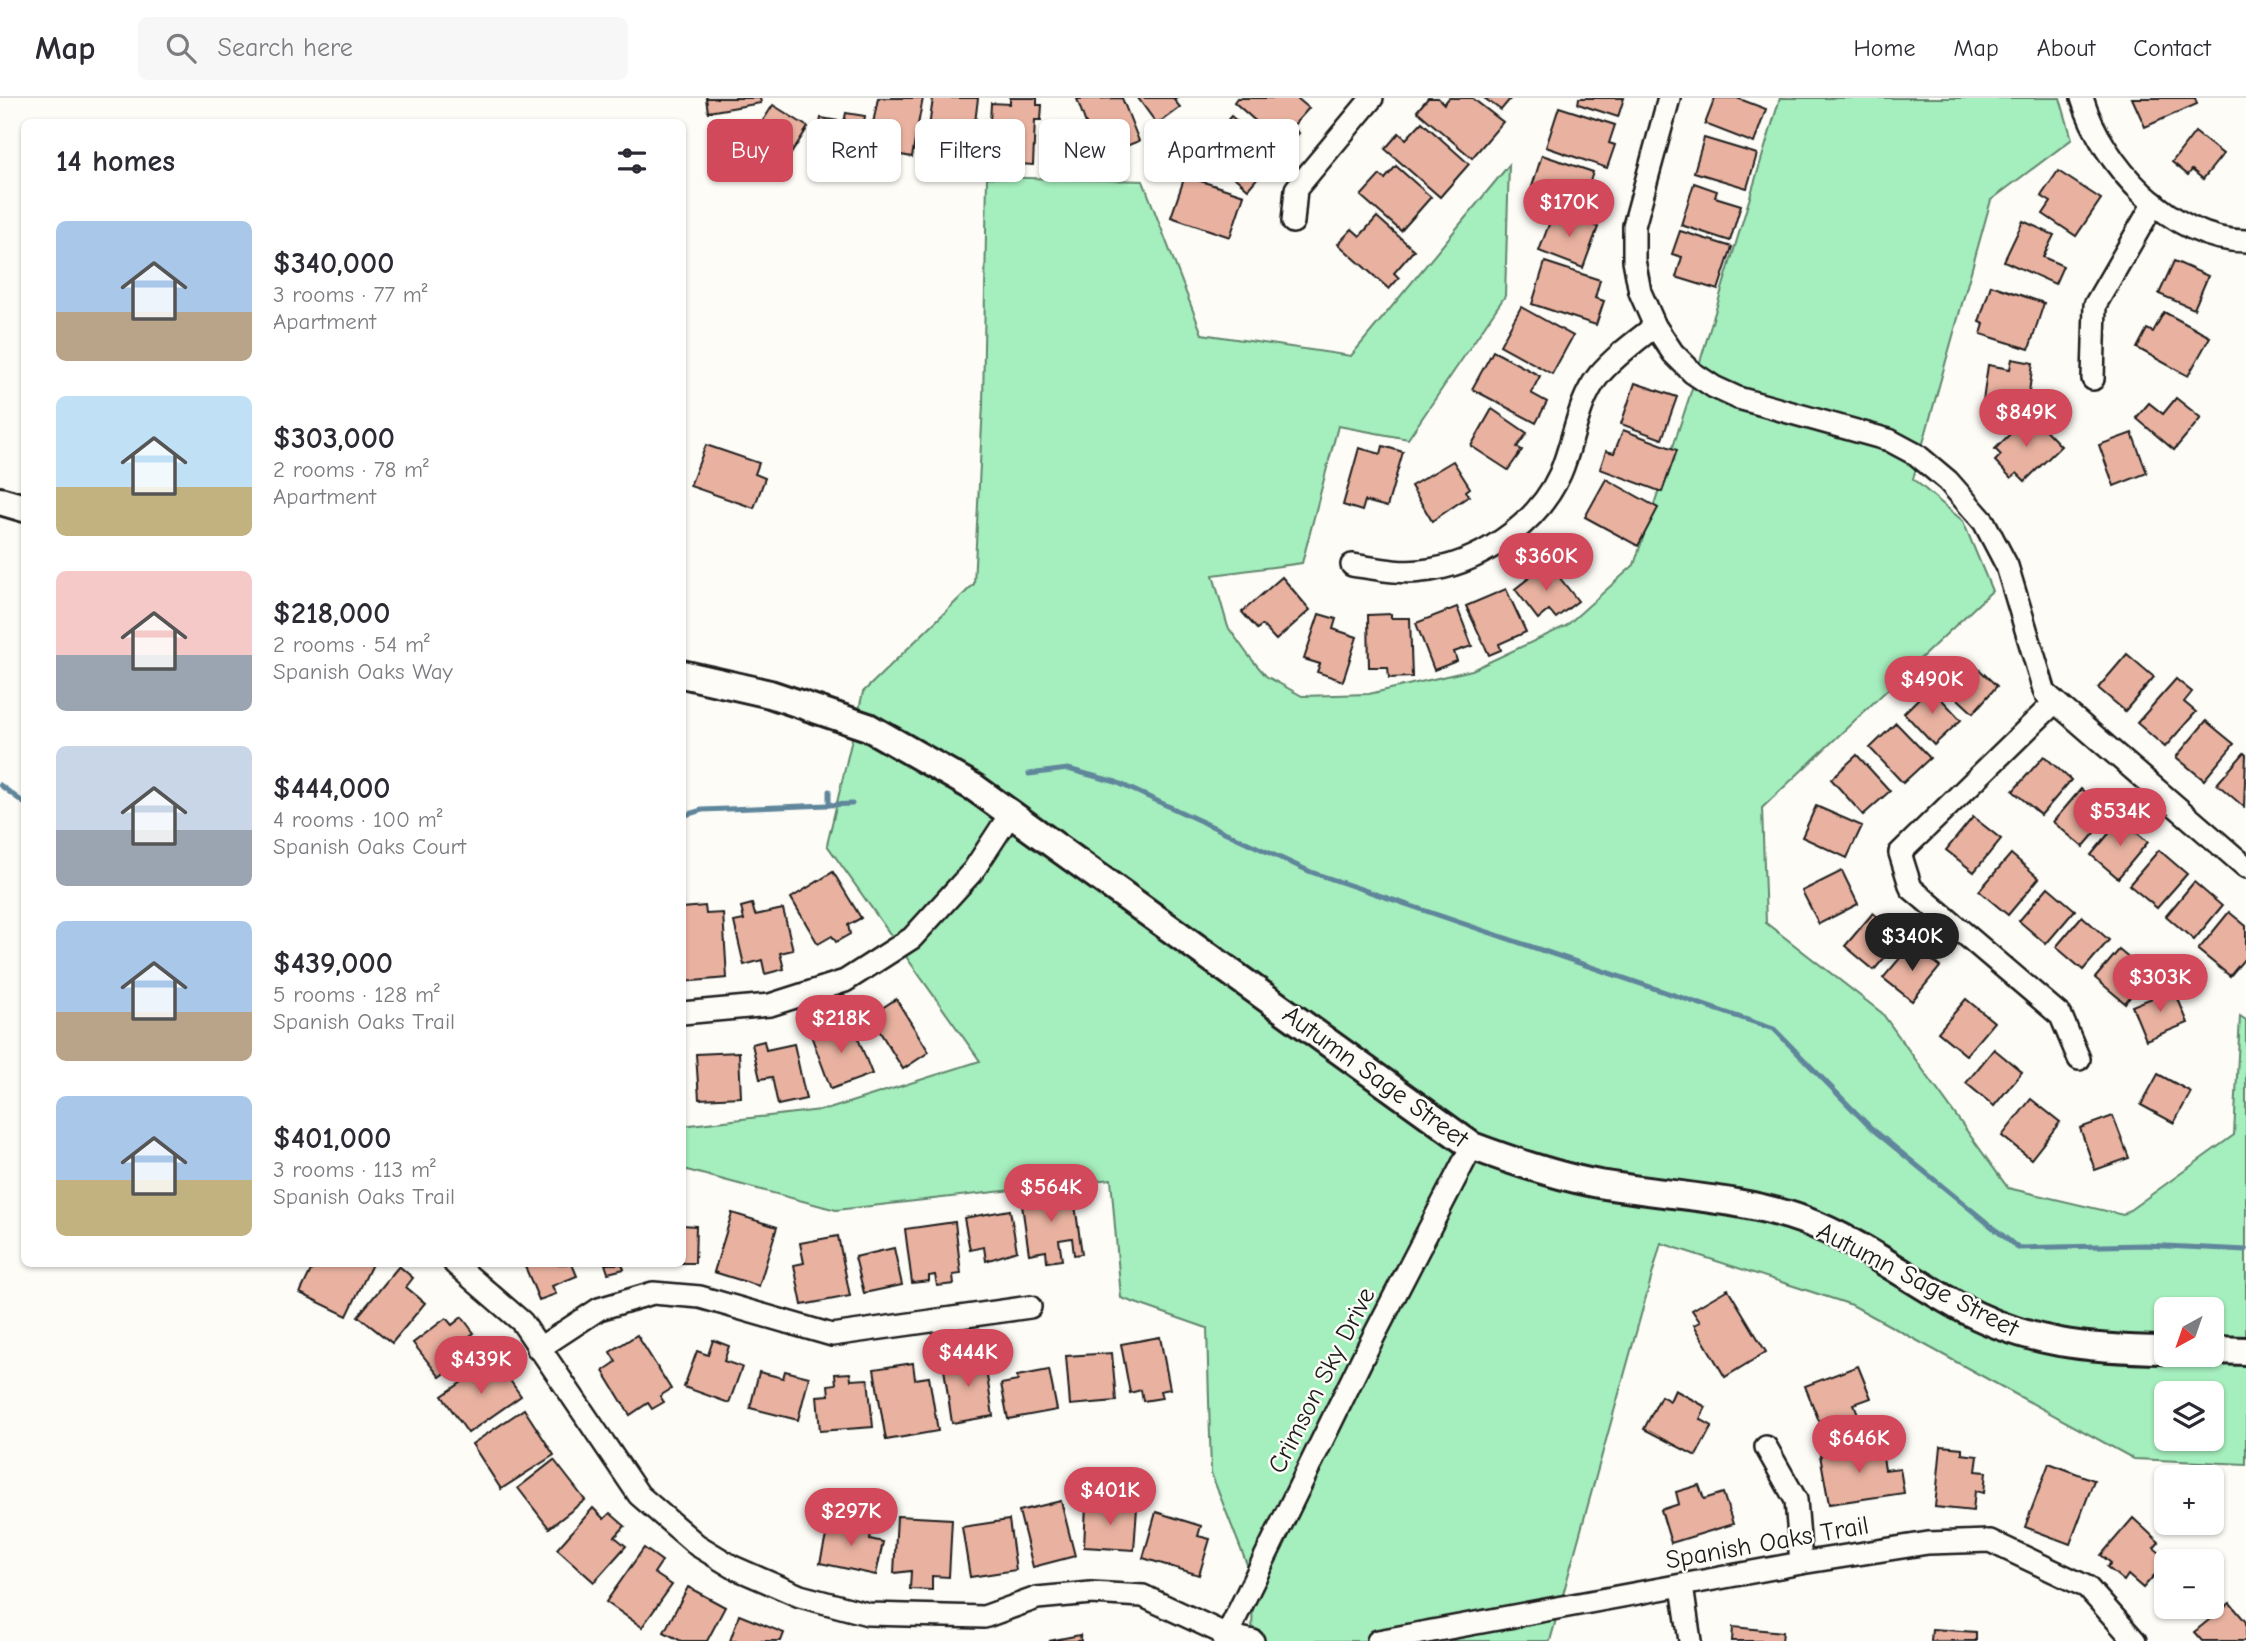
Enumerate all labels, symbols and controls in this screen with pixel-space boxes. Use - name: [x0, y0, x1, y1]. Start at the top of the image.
- search box: [138, 17, 628, 80]
- text: Map: [35, 29, 96, 67]
- icon: search: [162, 29, 200, 67]
- text: Search here: [218, 33, 353, 63]
- text: Home: [1854, 34, 1915, 62]
- text: Map: [1953, 34, 1999, 62]
- text: About: [2037, 34, 2095, 62]
- text: Contact: [2133, 34, 2211, 62]
- chip: Buy: [707, 119, 793, 182]
- chip: Rent: [807, 119, 901, 182]
- chip: Filters: [915, 119, 1025, 182]
- chip: New: [1039, 119, 1130, 182]
- chip: Apartment: [1144, 119, 1299, 182]
- icon: filters: [613, 142, 651, 180]
- text: 14 homes: [56, 144, 175, 179]
- pin: $170K: [1520, 180, 1618, 239]
- text: $170K: [1539, 188, 1599, 215]
- text: $340,000: [273, 246, 394, 281]
- icon: home: [112, 249, 196, 333]
- text: 3 rooms · 77 m²: [273, 281, 428, 308]
- text: Apartment: [273, 308, 376, 335]
- pin: $849K: [1977, 390, 2075, 449]
- text: $849K: [1995, 398, 2057, 425]
- text: $303,000: [273, 421, 395, 456]
- icon: home: [112, 424, 196, 508]
- text: 2 rooms · 78 m²: [273, 456, 429, 483]
- text: Apartment: [273, 483, 376, 510]
- pin: $360K: [1497, 533, 1595, 593]
- text: $360K: [1514, 542, 1578, 569]
- text: $218,000: [273, 596, 390, 631]
- icon: home: [112, 599, 196, 683]
- text: 2 rooms · 54 m²: [273, 631, 430, 658]
- pin: $490K: [1883, 656, 1981, 716]
- text: Spanish Oaks Way: [273, 658, 453, 685]
- text: $490K: [1901, 665, 1963, 692]
- text: $444,000: [273, 771, 390, 806]
- icon: home: [112, 774, 196, 858]
- pin: $534K: [2071, 788, 2169, 848]
- text: $534K: [2089, 797, 2151, 824]
- text: 4 rooms · 100 m²: [273, 806, 442, 833]
- text: Spanish Oaks Court: [273, 833, 466, 860]
- pin: $340K: [1863, 914, 1961, 973]
- text: $340K: [1881, 922, 1943, 949]
- text: $439,000: [273, 946, 393, 981]
- icon: home: [112, 949, 196, 1033]
- pin: $303K: [2111, 954, 2209, 1014]
- text: $303K: [2129, 963, 2191, 990]
- text: 5 rooms · 128 m²: [273, 981, 440, 1008]
- pin: $218K: [792, 996, 890, 1055]
- street label: Autumn Sage Street: [1277, 999, 1475, 1155]
- text: $218K: [811, 1004, 871, 1031]
- text: Spanish Oaks Trail: [273, 1008, 455, 1035]
- text: $401,000: [273, 1121, 391, 1156]
- icon: home: [112, 1124, 196, 1208]
- text: 3 rooms · 113 m²: [273, 1156, 436, 1183]
- pin: $564K: [1002, 1164, 1100, 1224]
- text: $564K: [1020, 1173, 1082, 1200]
- text: Spanish Oaks Trail: [273, 1183, 455, 1210]
- street label: Autumn Sage Street: [1812, 1216, 2025, 1344]
- street label: Crimson Sky Drive: [1262, 1283, 1382, 1478]
- north arrow: [2154, 1297, 2224, 1367]
- map controls: [2154, 1297, 2224, 1619]
- pin: $444K: [919, 1330, 1017, 1389]
- pin: $439K: [432, 1336, 530, 1396]
- text: $444K: [938, 1338, 998, 1365]
- text: $439K: [451, 1345, 511, 1372]
- button: layers: [2154, 1381, 2224, 1451]
- pin: $646K: [1810, 1416, 1908, 1475]
- text: $646K: [1828, 1424, 1890, 1451]
- button: +: [2154, 1465, 2224, 1535]
- pin: $401K: [1061, 1468, 1159, 1527]
- text: $401K: [1080, 1476, 1140, 1503]
- pin: $297K: [802, 1488, 900, 1548]
- text: $297K: [821, 1497, 881, 1524]
- street label: Spanish Oaks Trail: [1663, 1510, 1871, 1576]
- button: −: [2154, 1549, 2224, 1619]

